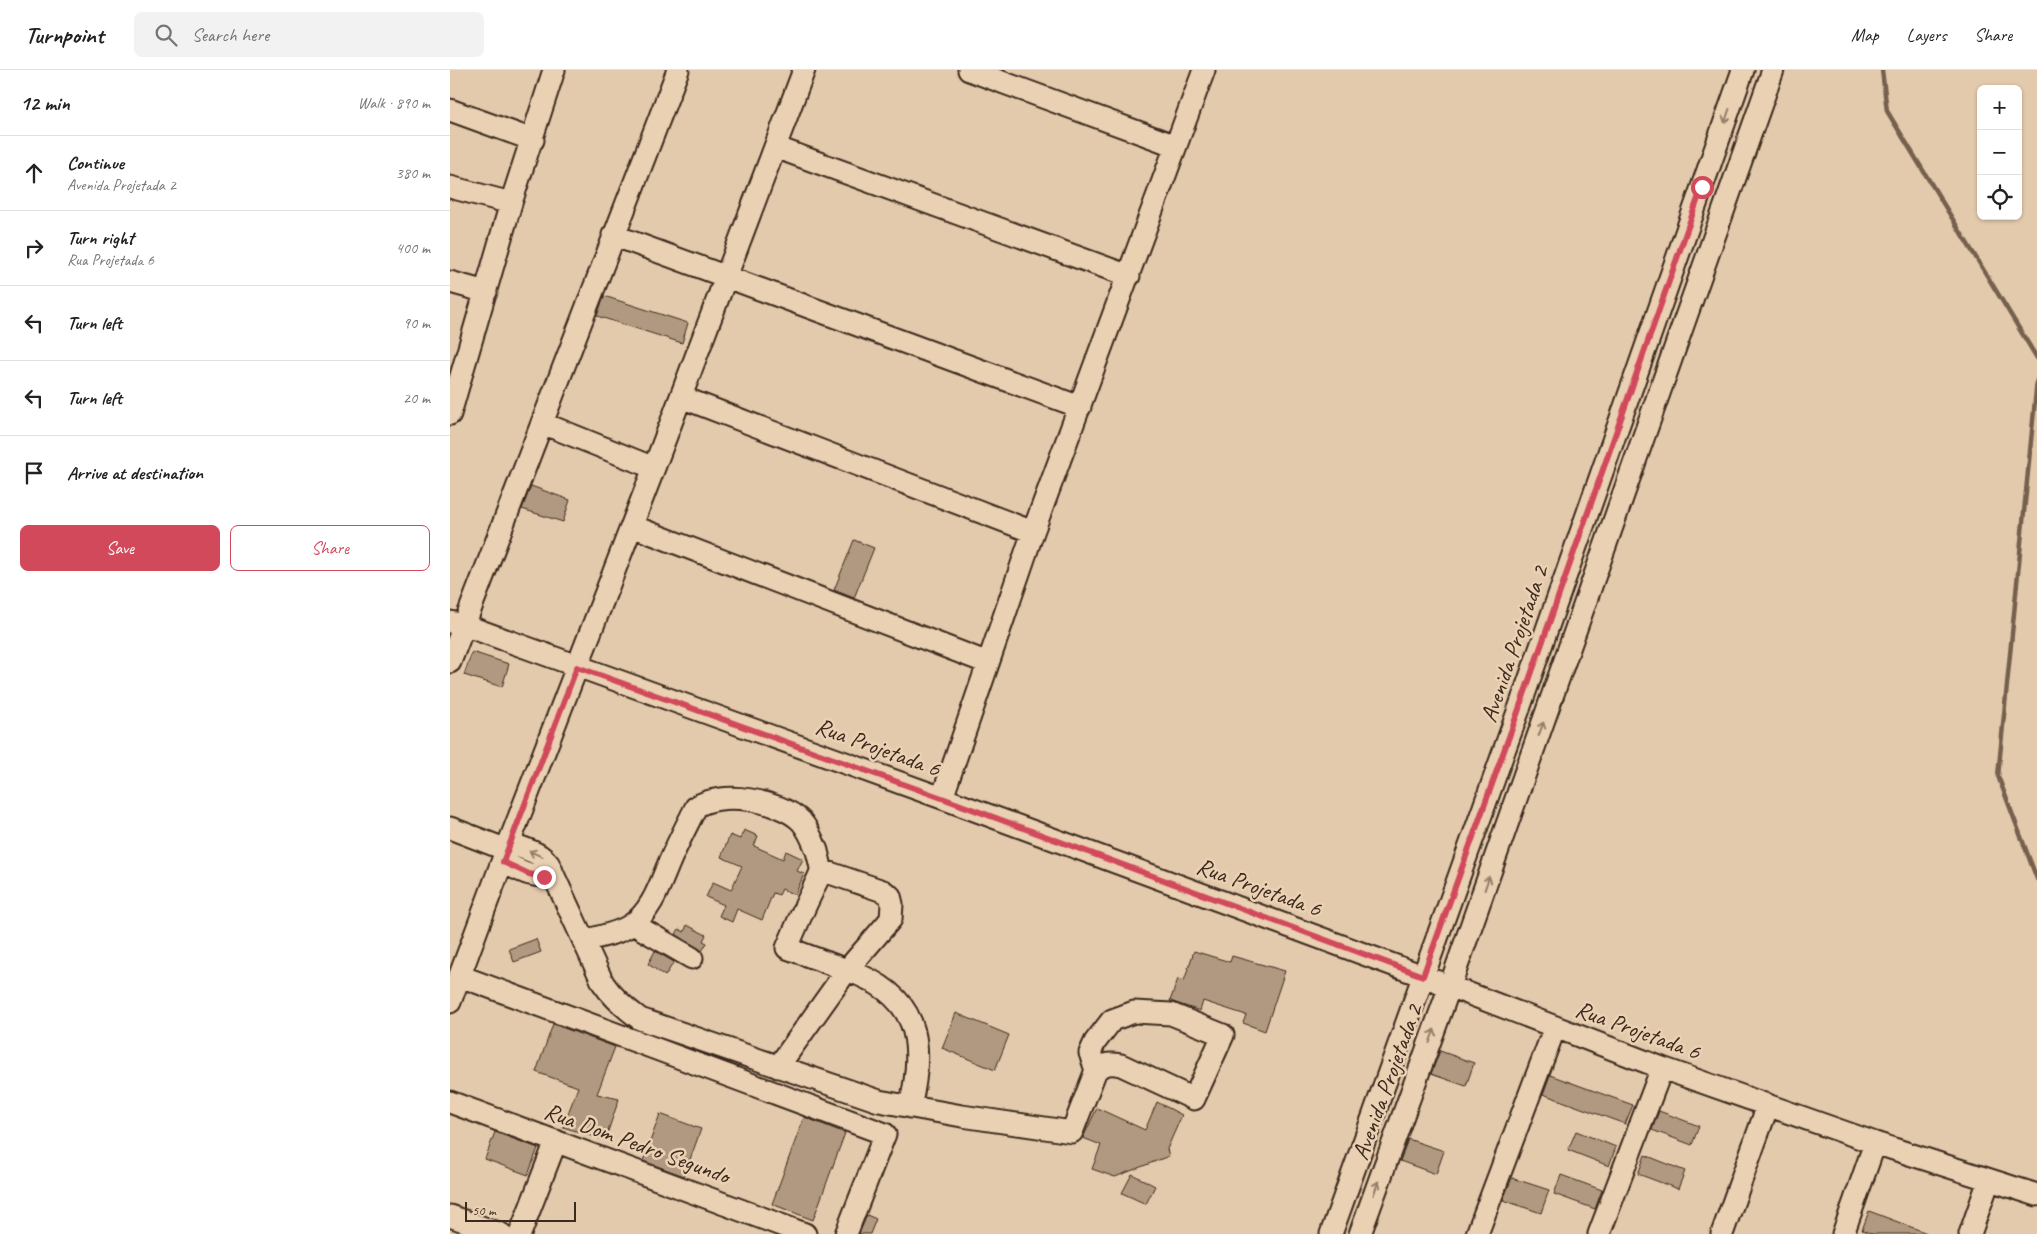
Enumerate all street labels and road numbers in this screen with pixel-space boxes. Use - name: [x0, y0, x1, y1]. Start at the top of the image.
- street label: Avenida Projetada 2: [1473, 560, 1555, 726]
- street label: Rua Projetada 6: [812, 711, 946, 784]
- street label: Rua Projetada 6: [1193, 851, 1327, 924]
- street label: Rua Projetada 6: [1572, 994, 1706, 1067]
- street label: Avenida Projetada 2: [1345, 998, 1430, 1164]
- street label: Rua Dom Pedro Segundo: [540, 1096, 736, 1191]

